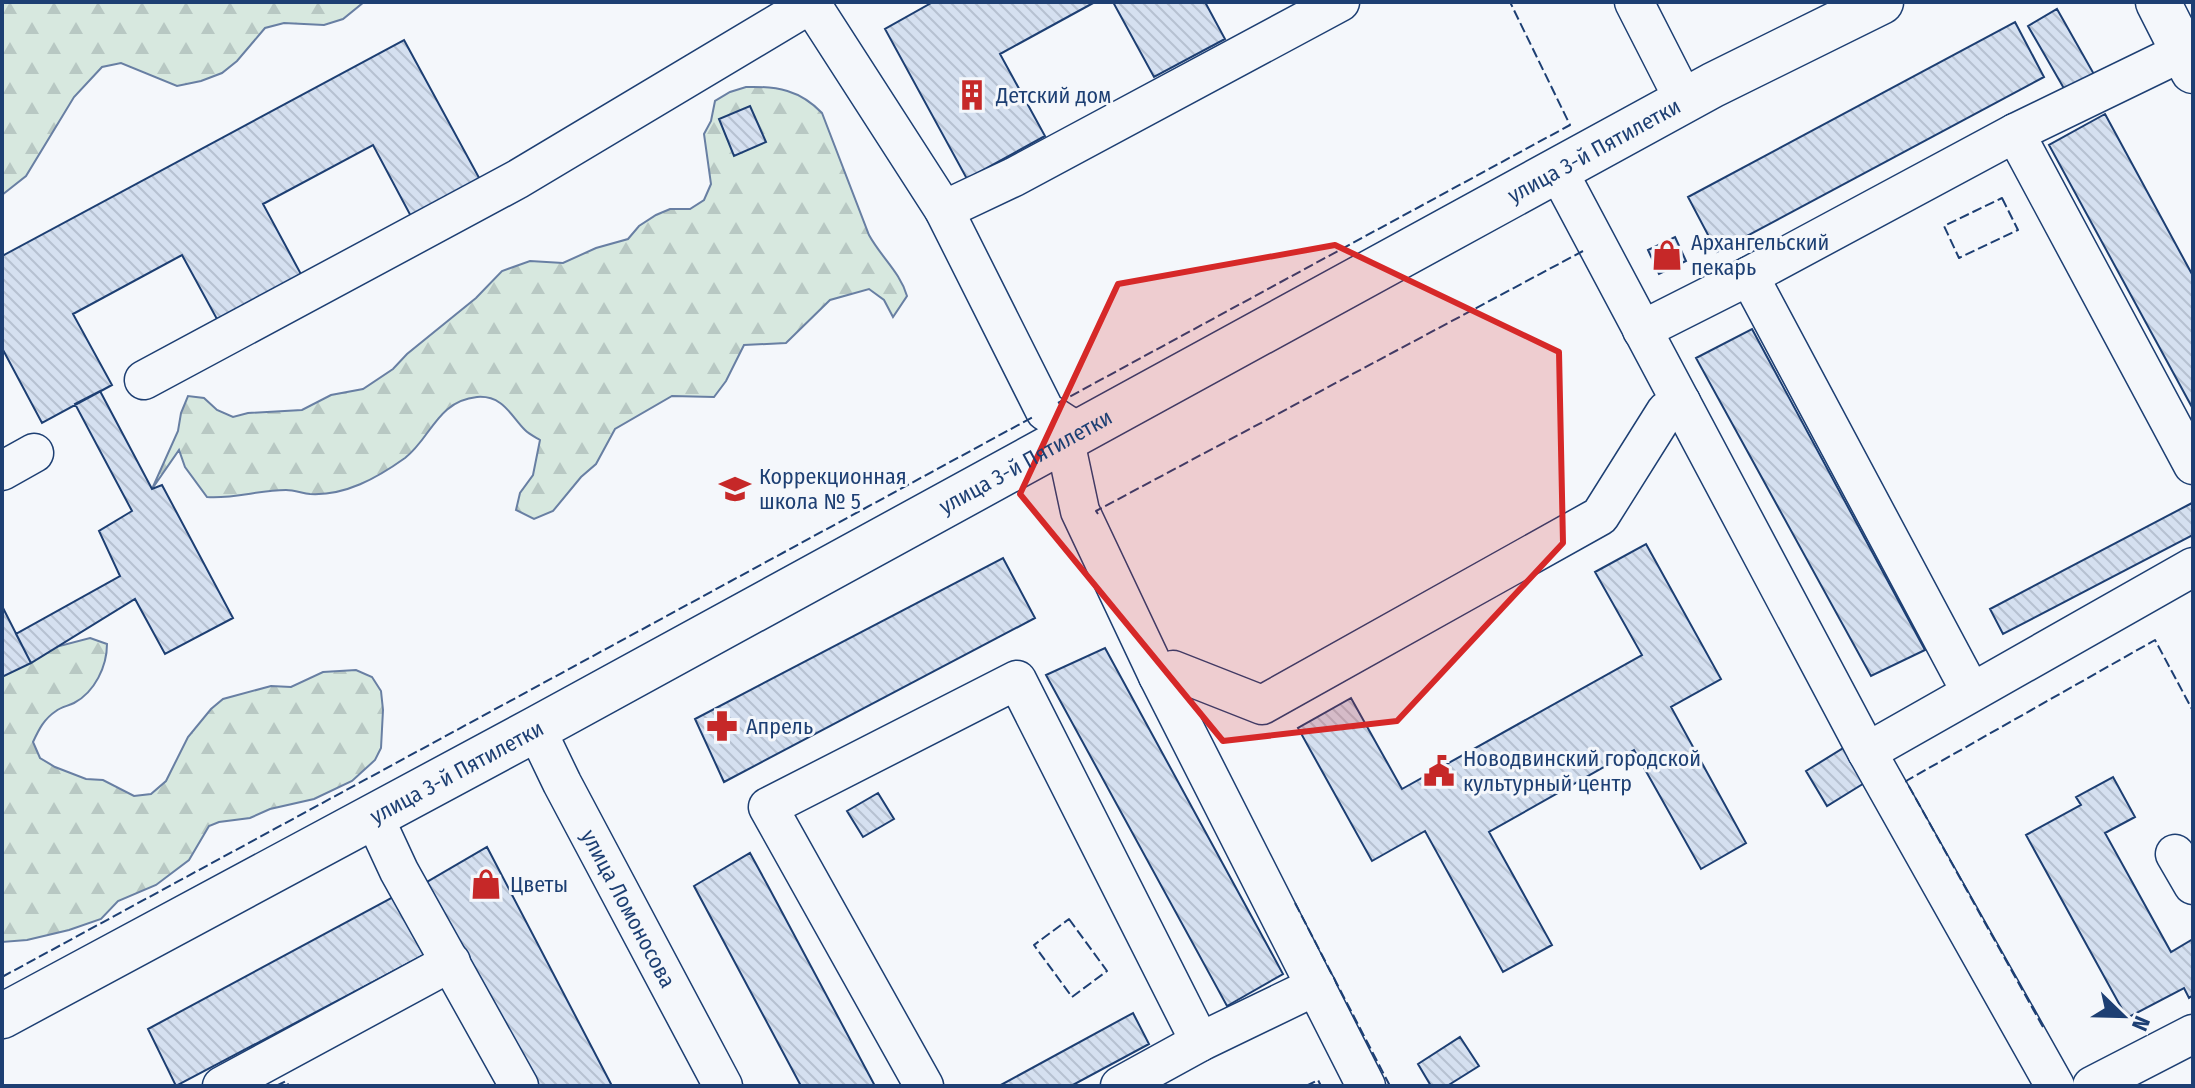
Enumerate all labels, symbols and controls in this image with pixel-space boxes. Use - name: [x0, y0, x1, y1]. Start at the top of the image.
- building icon: Детский дом: [955, 78, 989, 112]
- place label: Детский дом: [995, 82, 1112, 109]
- street label: улица 3-й Пятилетки: [1503, 92, 1685, 209]
- place label: Архангельский пекарь: [1691, 229, 1829, 281]
- shop icon: Архангельский пекарь: [1650, 238, 1684, 272]
- street label: улица 3-й Пятилетки: [934, 404, 1117, 520]
- place label: Коррекционная школа № 5: [759, 463, 907, 515]
- school or university icon: Коррекционная школа № 5: [718, 472, 752, 506]
- pharmacy icon: Апрель: [705, 709, 739, 743]
- place label: Апрель: [746, 713, 813, 740]
- street label: улица 3-й Пятилетки: [365, 715, 548, 830]
- place label: Новодвинский городской культурный центр: [1463, 745, 1701, 797]
- public building icon: Новодвинский городской культурный центр: [1422, 754, 1456, 788]
- street label: улица Ломоносова: [575, 825, 681, 992]
- shop icon: Цветы: [469, 867, 503, 901]
- place label: Цветы: [510, 871, 568, 898]
- north arrow: [2083, 976, 2163, 1056]
- text: N: [2126, 1012, 2156, 1035]

